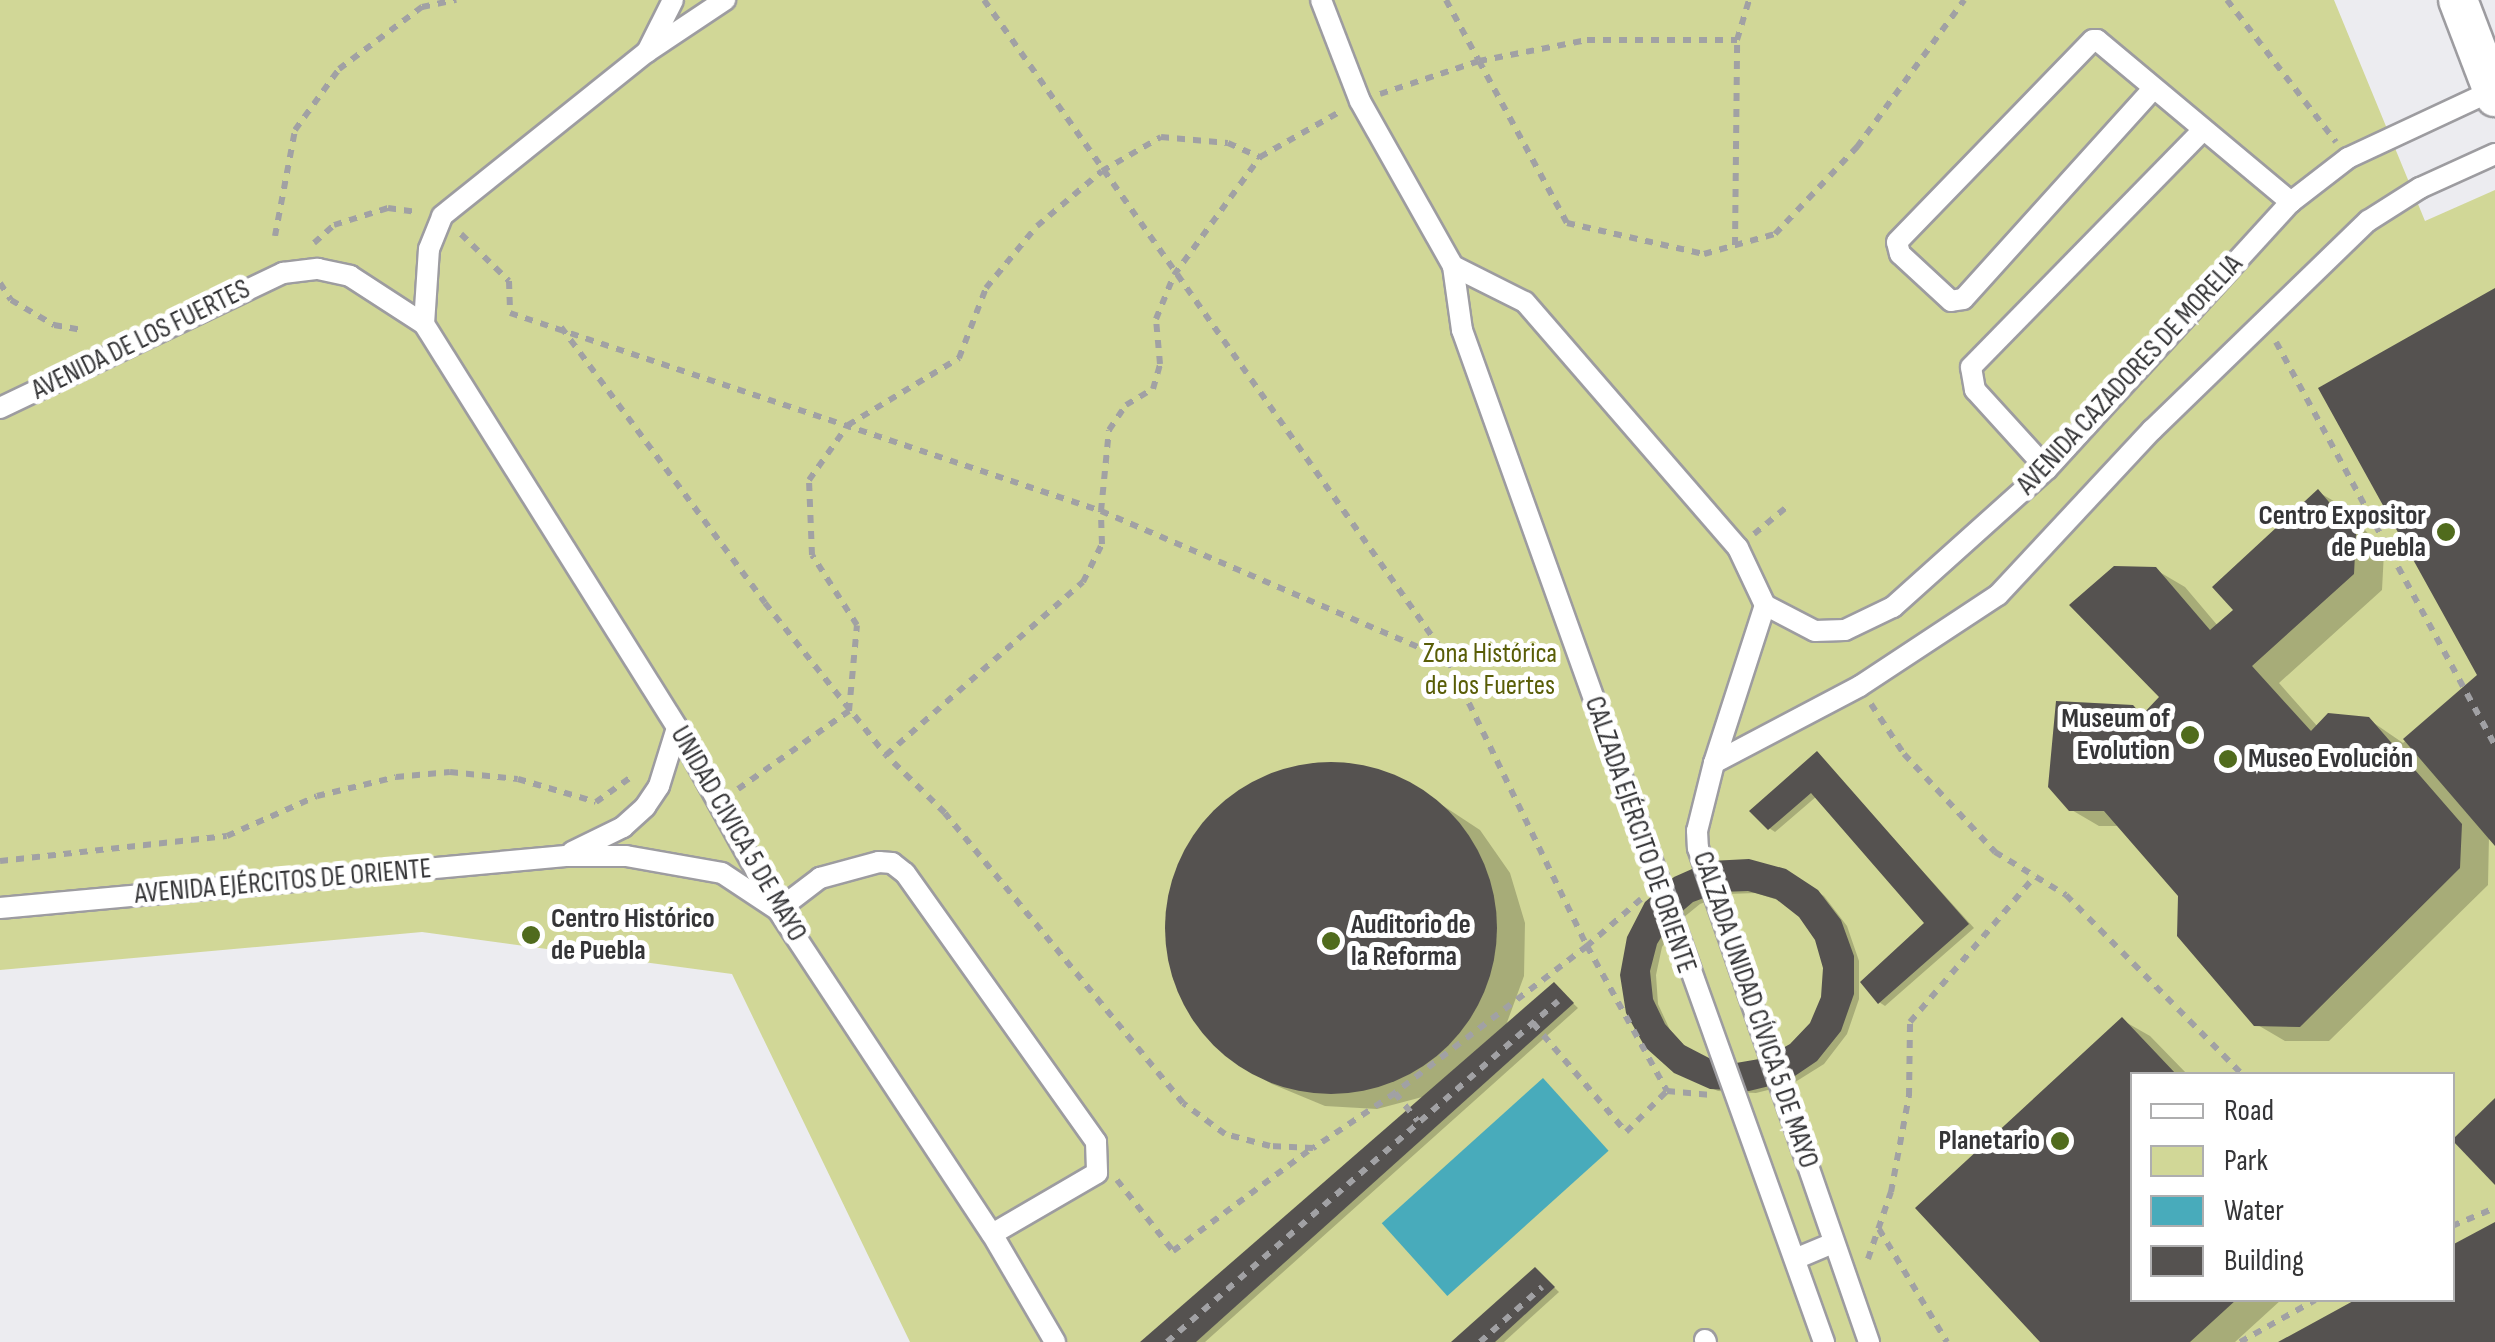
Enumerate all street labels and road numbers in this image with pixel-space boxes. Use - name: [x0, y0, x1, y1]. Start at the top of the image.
- street label: AVENIDA CAZADORES DE MORELIA: [2010, 248, 2250, 502]
- street label: AVENIDA DE LOS FUERTES: [26, 273, 256, 407]
- street label: CALZADA EJÉRCITO DE ORIENTE: [1577, 692, 1703, 978]
- street label: UNIDAD CIVICA 5 DE MAYO: [663, 720, 813, 948]
- street label: CALZADA UNIDAD CÍVICA 5 DE MAYO: [1685, 847, 1825, 1173]
- street label: AVENIDA EJÉRCITOS DE ORIENTE: [133, 852, 433, 912]

